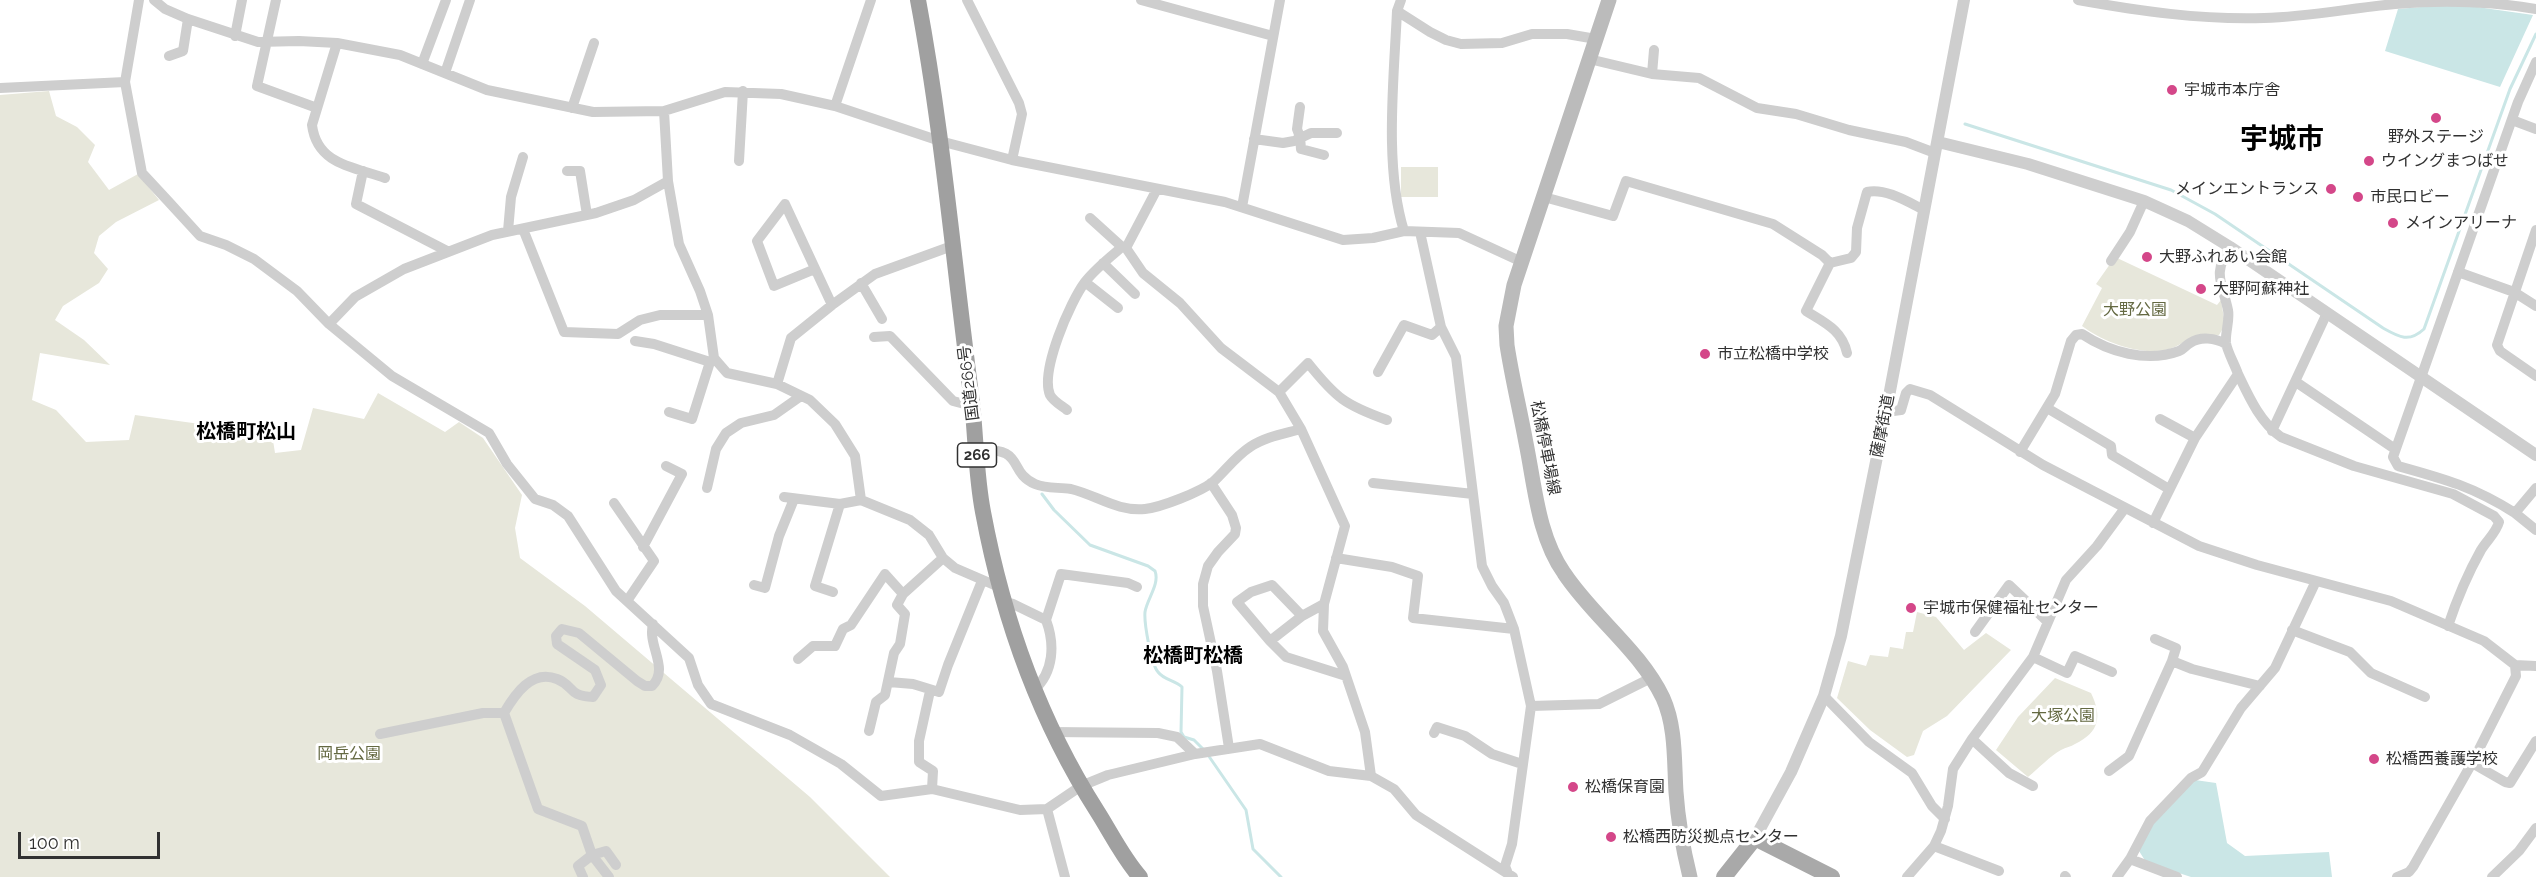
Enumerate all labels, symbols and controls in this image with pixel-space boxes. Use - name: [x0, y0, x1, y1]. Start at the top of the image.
- place label: 宇城市本庁舎: [2184, 80, 2280, 100]
- marker: 宇城市本庁舎: [2165, 83, 2179, 97]
- marker: 野外ステージ: [2429, 111, 2443, 125]
- district label: 宇城市: [2240, 123, 2324, 157]
- place label: 野外ステージ: [2388, 127, 2484, 147]
- place label: ウイングまつばせ: [2381, 151, 2509, 171]
- marker: ウイングまつばせ: [2362, 154, 2376, 168]
- place label: メインエントランス: [2175, 179, 2319, 199]
- marker: メインエントランス: [2324, 182, 2338, 196]
- place label: 市民ロビー: [2370, 187, 2450, 207]
- marker: 市民ロビー: [2351, 190, 2365, 204]
- place label: メインアリーナ: [2405, 213, 2517, 233]
- marker: メインアリーナ: [2386, 216, 2400, 230]
- place label: 大野ふれあい会館: [2159, 247, 2287, 267]
- marker: 大野ふれあい会館: [2140, 250, 2154, 264]
- place label: 大野阿蘇神社: [2213, 279, 2309, 299]
- marker: 大野阿蘇神社: [2194, 282, 2208, 296]
- park label: 大野公園: [2103, 300, 2167, 320]
- street label: 国道266号: [955, 344, 983, 422]
- place label: 市立松橋中学校: [1717, 344, 1829, 364]
- marker: 市立松橋中学校: [1698, 347, 1712, 361]
- street label: 薩摩街道: [1867, 393, 1899, 459]
- street label: 松橋停車場線: [1526, 399, 1564, 497]
- district label: 松橋町松山: [196, 420, 296, 444]
- road number: 266: [958, 443, 996, 467]
- place label: 宇城市保健福祉センター: [1923, 598, 2099, 618]
- marker: 宇城市保健福祉センター: [1904, 601, 1918, 615]
- district label: 松橋町松橋: [1143, 644, 1243, 668]
- park label: 大塚公園: [2031, 706, 2095, 726]
- park label: 岡岳公園: [317, 744, 381, 764]
- place label: 松橋西養護学校: [2386, 749, 2498, 769]
- marker: 松橋西養護学校: [2367, 752, 2381, 766]
- place label: 松橋保育園: [1585, 777, 1665, 797]
- marker: 松橋保育園: [1566, 780, 1580, 794]
- scale bar: [21, 820, 164, 858]
- place label: 松橋西防災拠点センター: [1623, 827, 1799, 847]
- marker: 松橋西防災拠点センター: [1604, 830, 1618, 844]
- text: 100 m: [29, 832, 80, 853]

